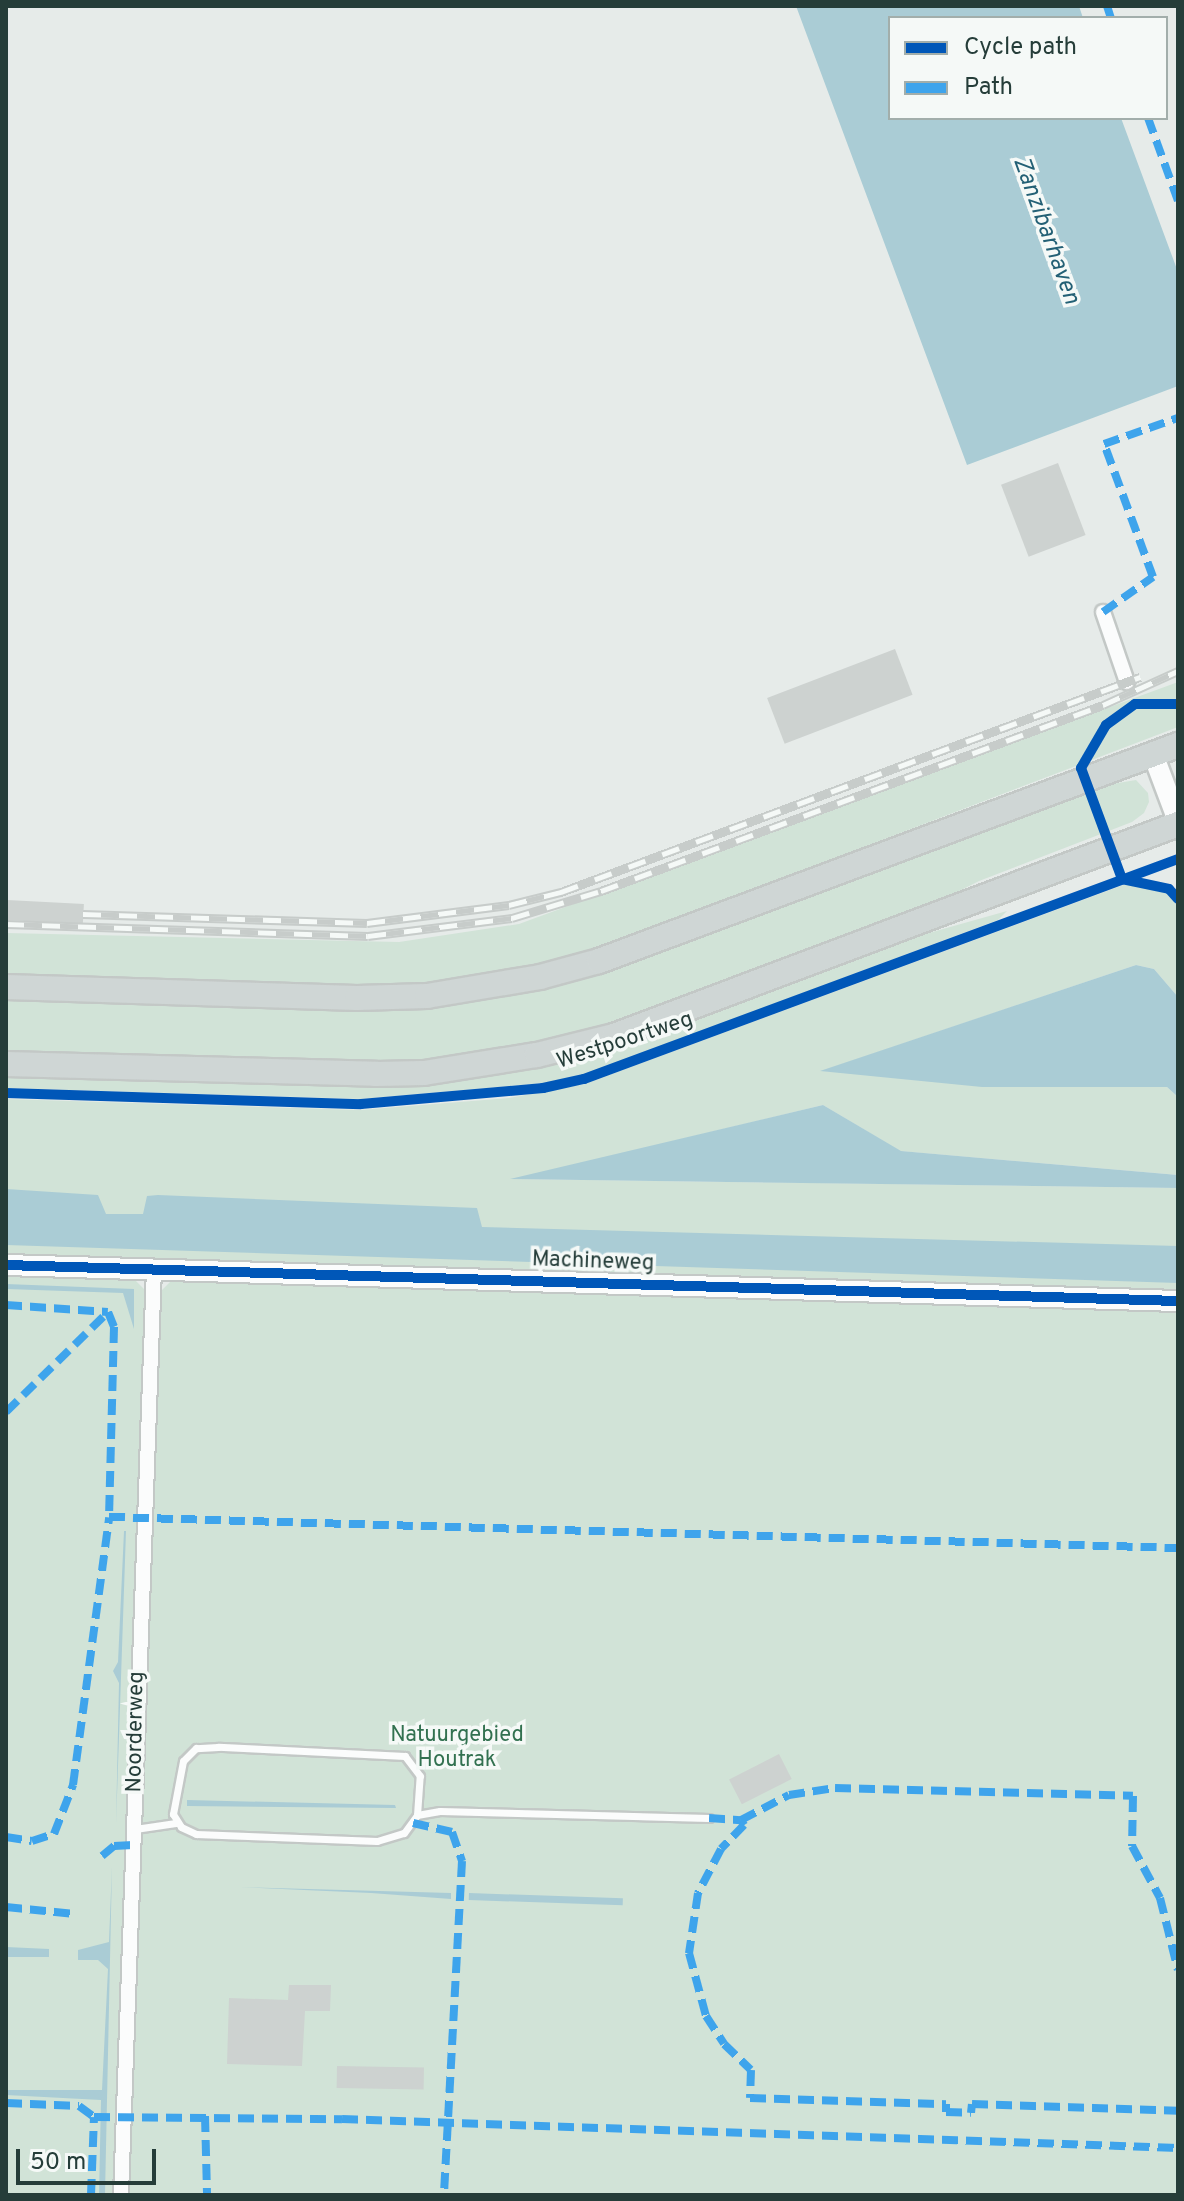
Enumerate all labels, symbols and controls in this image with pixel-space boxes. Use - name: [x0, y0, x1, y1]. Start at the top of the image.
- legend: [888, 16, 1168, 120]
- text: Cycle path: [964, 33, 1077, 63]
- text: Path: [964, 73, 1013, 103]
- water label: Zanzibarhaven: [1005, 153, 1085, 309]
- street label: Westpoortweg: [554, 1007, 696, 1075]
- street label: Machineweg: [531, 1247, 655, 1277]
- street label: Noorderweg: [122, 1671, 150, 1793]
- park label: Natuurgebied Houtrak: [390, 1722, 524, 1774]
- scale bar: [20, 2133, 160, 2183]
- text: 50 m: [30, 2148, 86, 2178]

